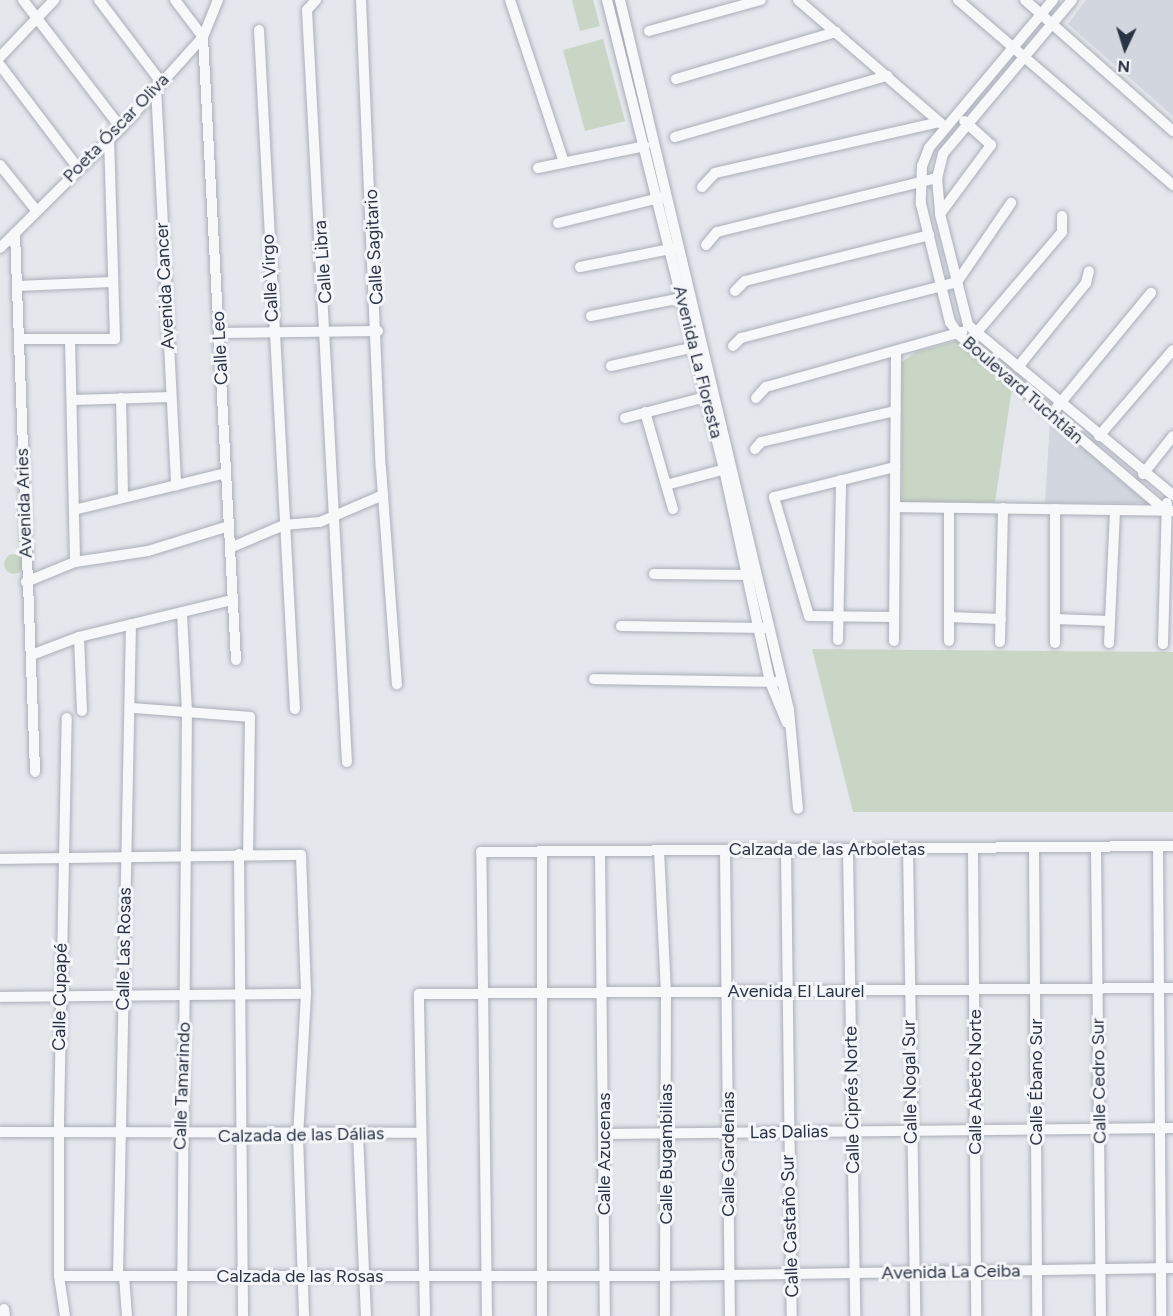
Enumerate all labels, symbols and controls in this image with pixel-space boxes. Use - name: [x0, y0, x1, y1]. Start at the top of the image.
- north arrow: [1095, 18, 1155, 78]
- text: N: [1117, 57, 1131, 76]
- street label: Poeta Óscar Oliva: [59, 69, 173, 187]
- street label: Calle Sagitario: [360, 189, 388, 305]
- street label: Calle Libra: [309, 219, 337, 305]
- street label: Avenida Cancer: [151, 222, 179, 350]
- street label: Calle Virgo: [257, 233, 283, 323]
- street label: Avenida La Floresta: [669, 283, 727, 441]
- street label: Calle Leo: [207, 310, 233, 386]
- street label: Boulevard Tuchtlán: [958, 332, 1088, 448]
- street label: Avenida Aries: [11, 448, 37, 558]
- street label: Calzada de las Arboletas: [729, 838, 925, 860]
- street label: Calle Las Rosas: [112, 887, 136, 1011]
- street label: Calle Cupapé: [48, 943, 72, 1051]
- street label: Avenida El Laurel: [728, 980, 864, 1002]
- street label: Calle Abeto Norte: [964, 1009, 986, 1155]
- street label: Calle Cedro Sur: [1087, 1018, 1111, 1144]
- street label: Calle Ébano Sur: [1025, 1019, 1047, 1145]
- street label: Calle Nogal Sur: [898, 1020, 922, 1144]
- street label: Calle Tamarindo: [169, 1022, 195, 1150]
- street label: Calle Ciprés Norte: [840, 1026, 864, 1174]
- street label: Calle Bugambilias: [655, 1084, 677, 1224]
- street label: Calle Gardenias: [717, 1091, 739, 1217]
- street label: Calle Azucenas: [593, 1093, 615, 1215]
- street label: Las Dalias: [749, 1121, 829, 1143]
- street label: Calzada de las Dálias: [218, 1123, 384, 1147]
- street label: Calle Castaño Sur: [777, 1154, 803, 1298]
- street label: Avenida La Ceiba: [881, 1260, 1021, 1284]
- street label: Calzada de las Rosas: [217, 1265, 383, 1287]

